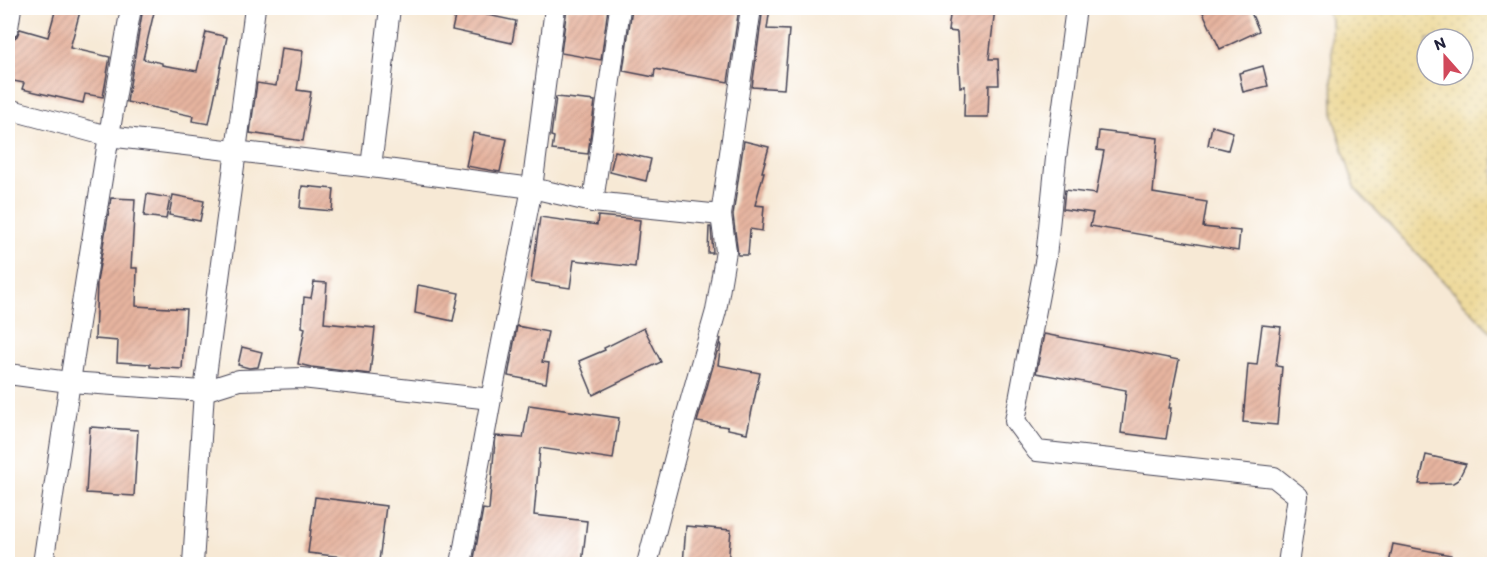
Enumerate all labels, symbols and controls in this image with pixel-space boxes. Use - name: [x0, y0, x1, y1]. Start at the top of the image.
- north arrow: [1415, 27, 1475, 87]
- text: N: [1431, 33, 1448, 54]

